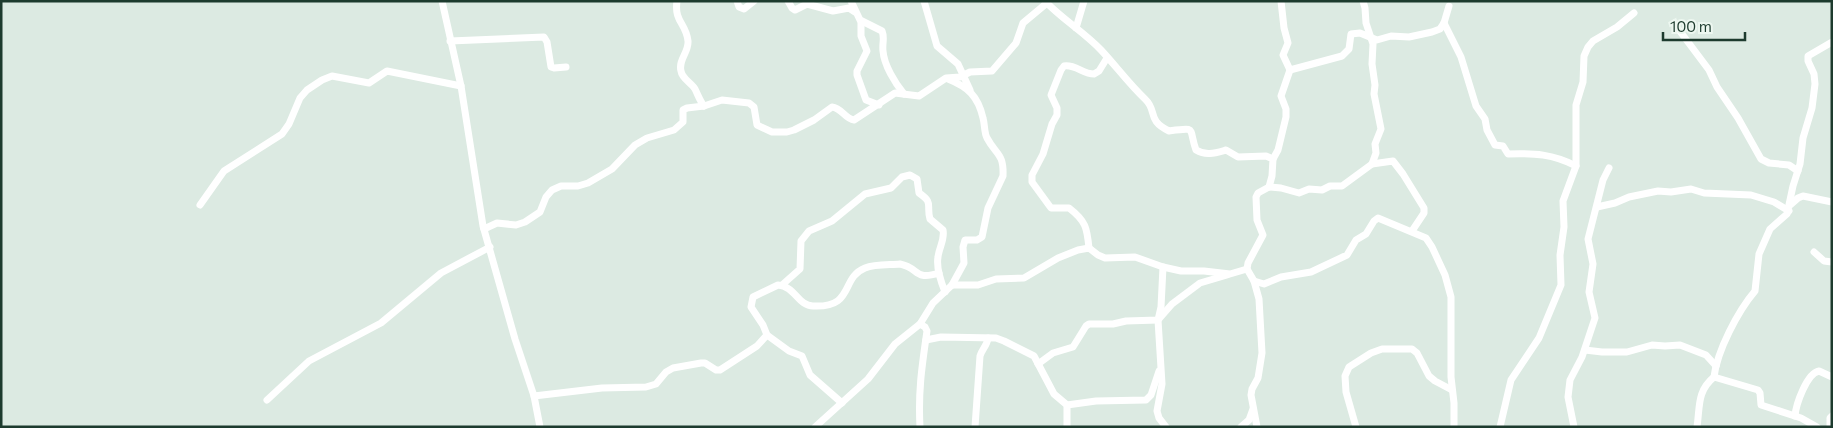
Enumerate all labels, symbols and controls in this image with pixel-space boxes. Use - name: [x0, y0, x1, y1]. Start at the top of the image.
- scale bar: [1663, 10, 1746, 42]
- text: 100 m: [1670, 17, 1712, 35]

